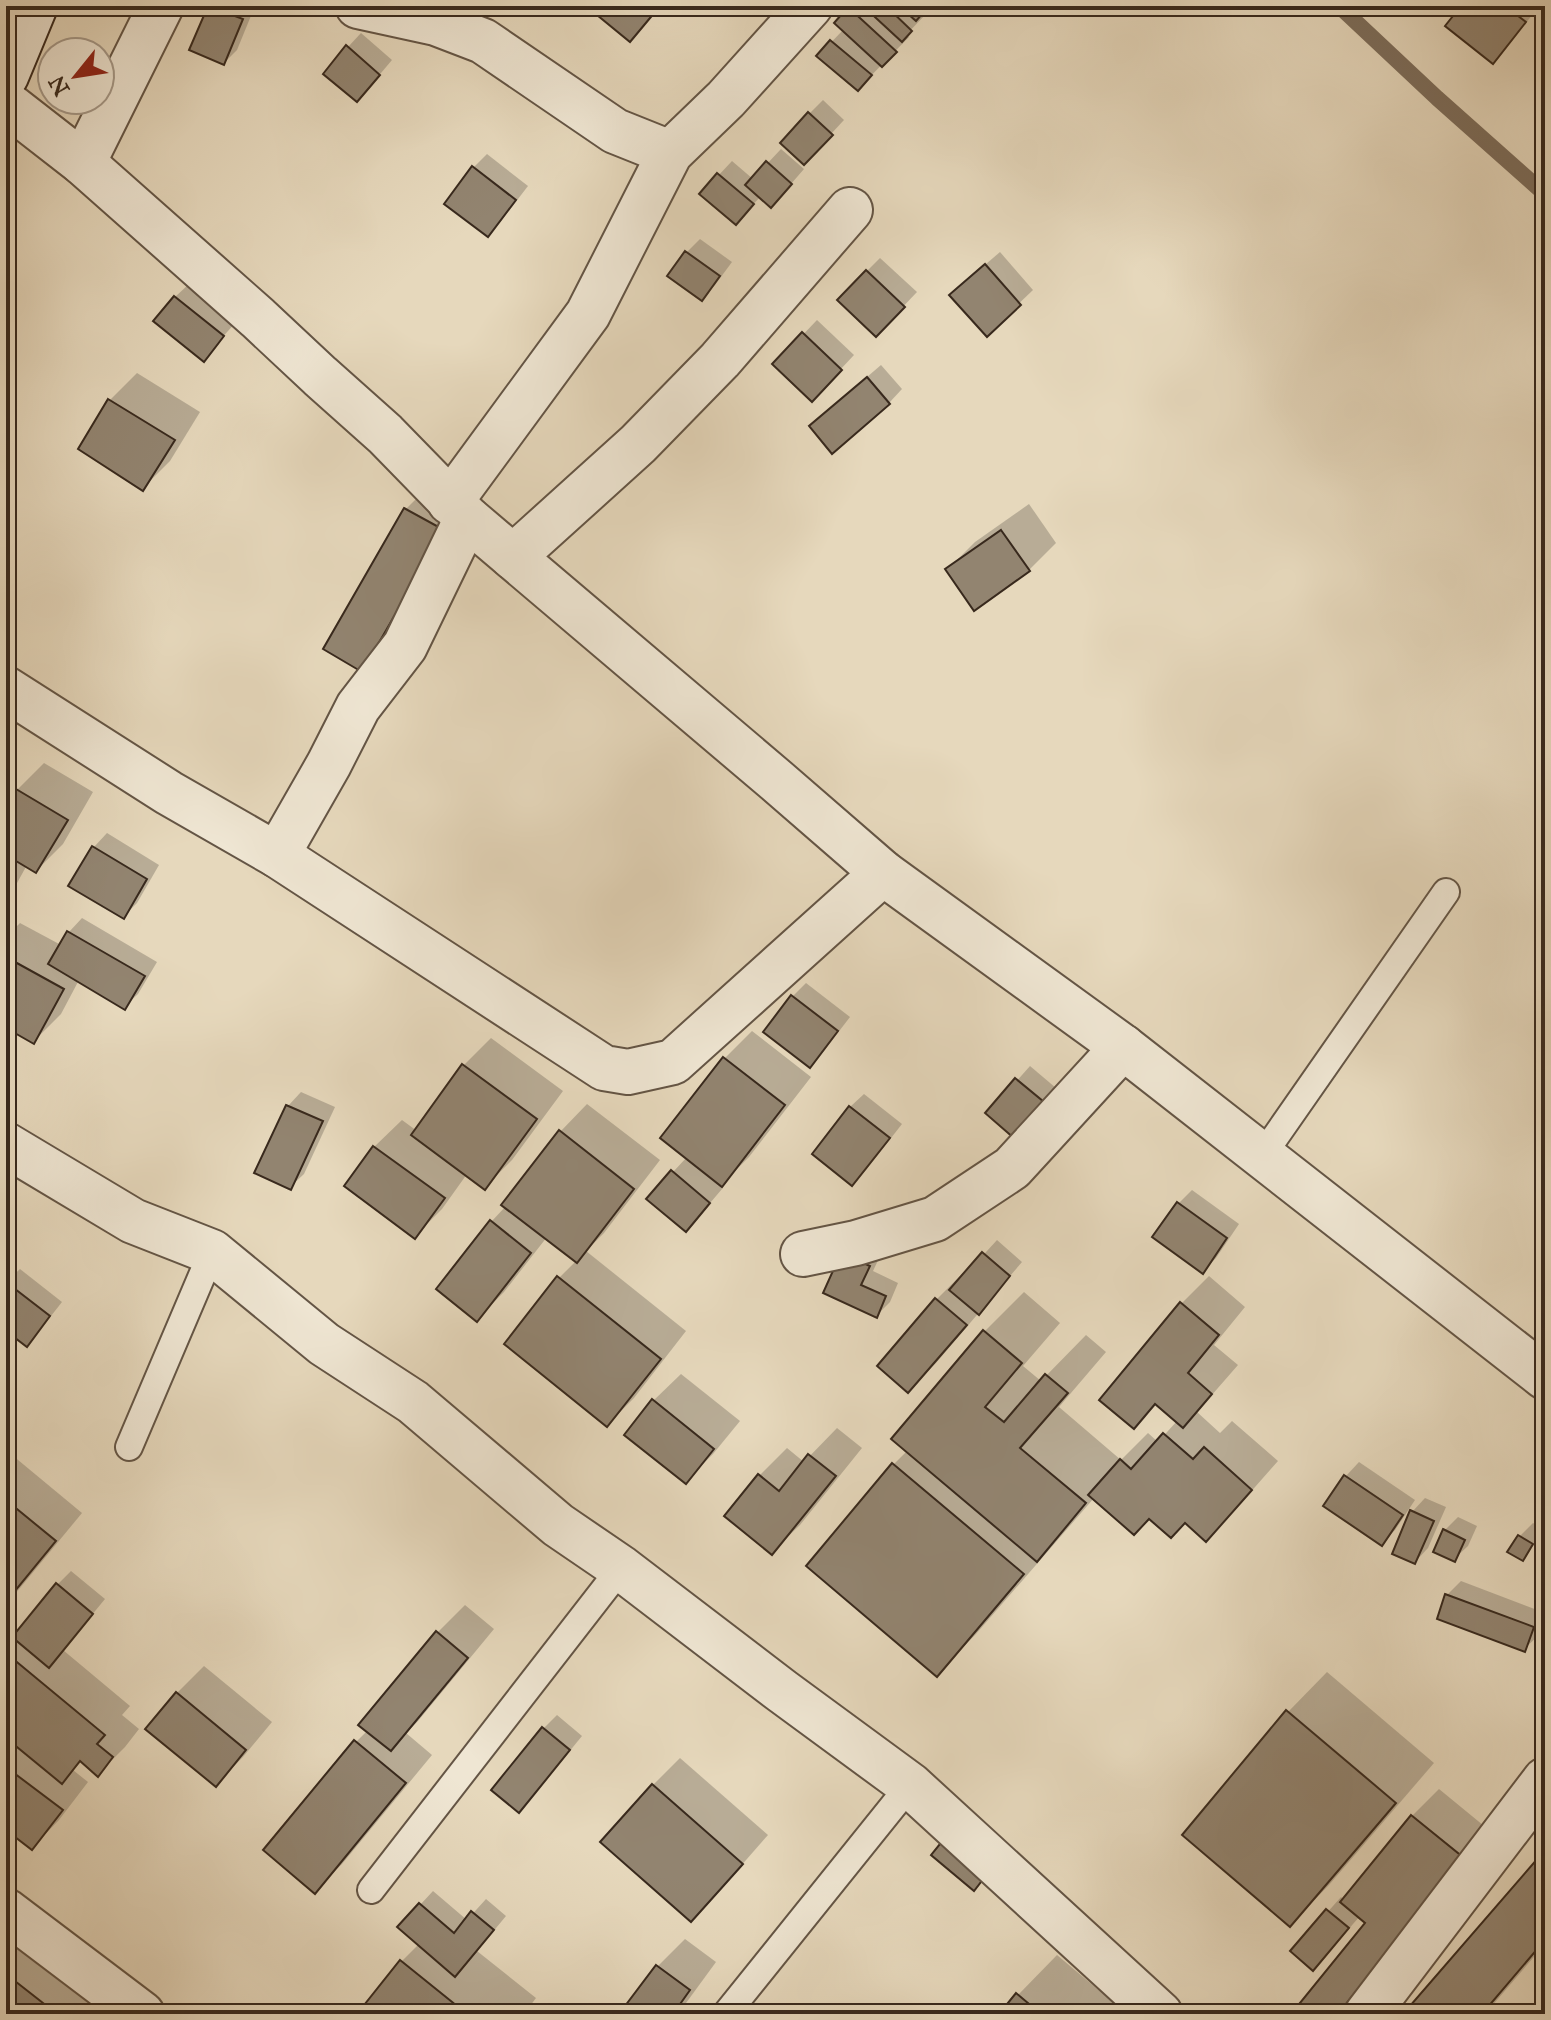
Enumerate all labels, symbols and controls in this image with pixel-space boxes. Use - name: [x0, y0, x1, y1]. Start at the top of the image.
- north arrow: [36, 36, 116, 116]
- text: N: [43, 71, 75, 101]

